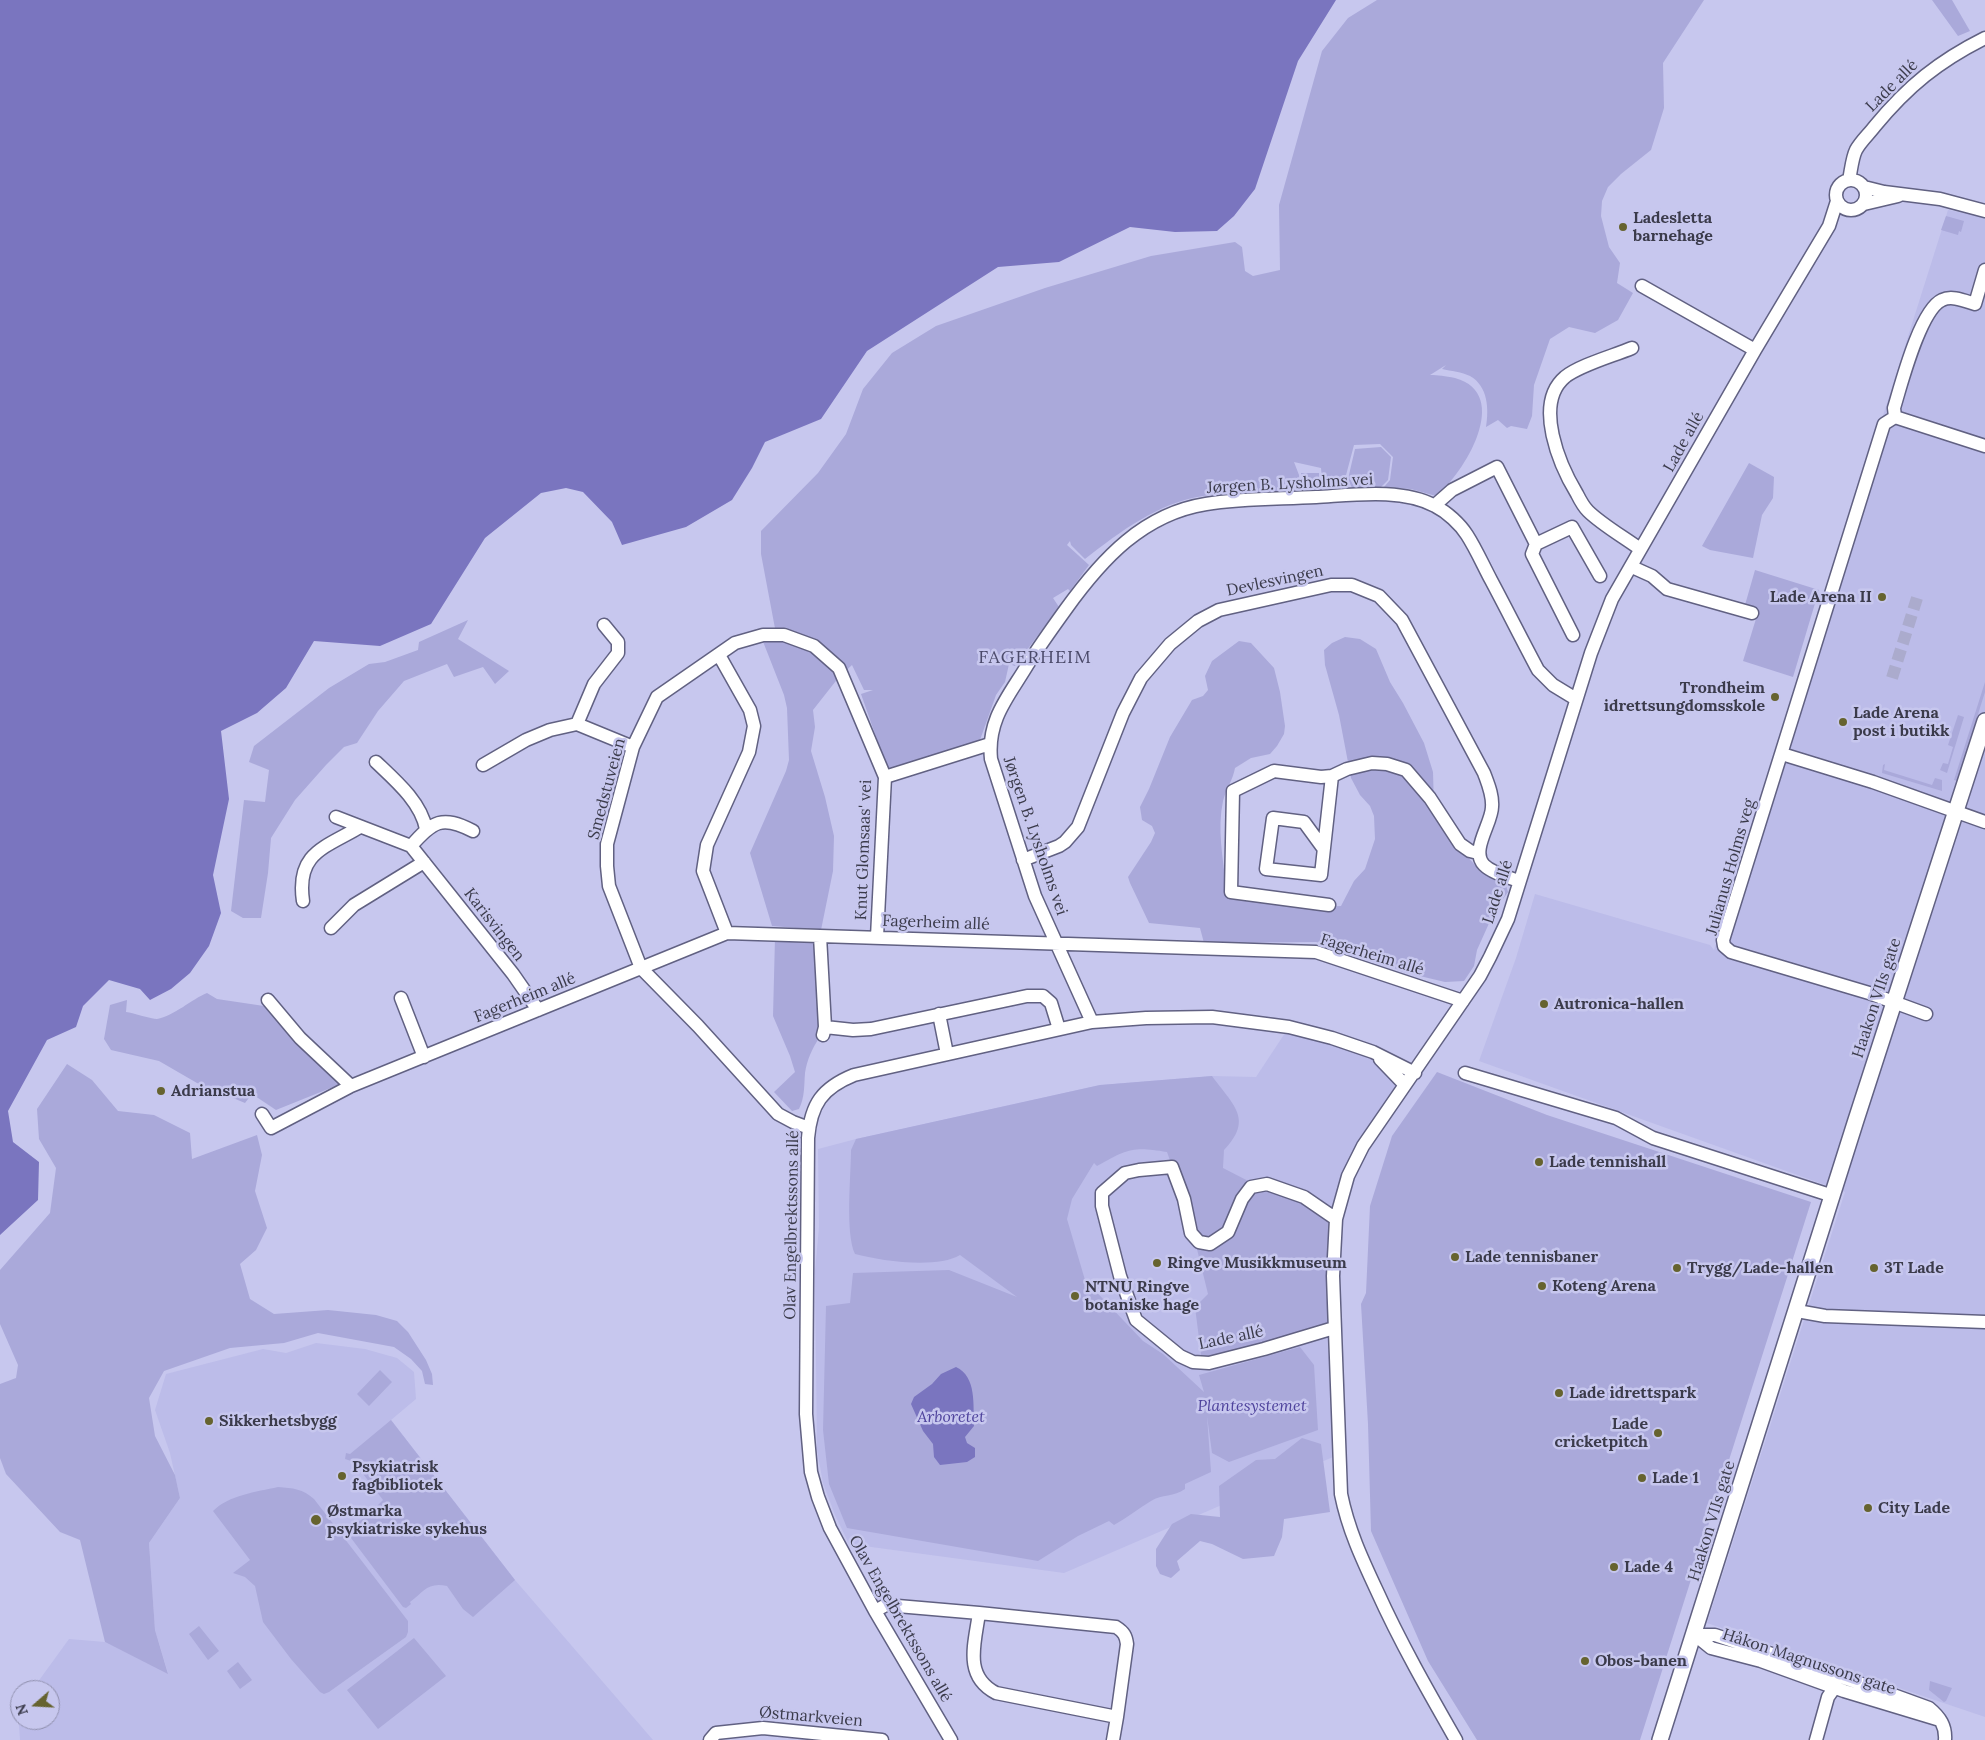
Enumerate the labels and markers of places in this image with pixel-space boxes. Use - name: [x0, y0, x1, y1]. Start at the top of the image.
- place label: Ladesletta barnehage: [1633, 208, 1713, 246]
- marker: Ladesletta barnehage: [1617, 221, 1629, 233]
- place label: Lade Arena II: [1770, 587, 1872, 607]
- marker: Lade Arena II: [1876, 591, 1888, 603]
- place label: Trondheim idrettsungdomsskole: [1604, 678, 1765, 716]
- marker: Trondheim idrettsungdomsskole: [1769, 691, 1781, 703]
- place label: Lade Arena post i butikk: [1853, 703, 1950, 741]
- marker: Lade Arena post i butikk: [1837, 716, 1849, 728]
- place label: Autronica-hallen: [1554, 994, 1684, 1014]
- marker: Autronica-hallen: [1538, 998, 1550, 1010]
- place label: Adrianstua: [171, 1081, 255, 1101]
- marker: Adrianstua: [155, 1085, 167, 1097]
- place label: Lade tennishall: [1549, 1152, 1666, 1172]
- marker: Lade tennishall: [1533, 1156, 1545, 1168]
- place label: Lade tennisbaner: [1465, 1247, 1598, 1267]
- marker: Lade tennisbaner: [1449, 1251, 1461, 1263]
- place label: Ringve Musikkmuseum: [1167, 1253, 1347, 1273]
- marker: Ringve Musikkmuseum: [1151, 1257, 1163, 1269]
- place label: Trygg/Lade-hallen: [1687, 1258, 1834, 1278]
- place label: 3T Lade: [1884, 1258, 1944, 1278]
- marker: Trygg/Lade-hallen: [1671, 1262, 1683, 1274]
- marker: 3T Lade: [1868, 1262, 1880, 1274]
- place label: Koteng Arena: [1552, 1276, 1656, 1296]
- place label: NTNU Ringve botaniske hage: [1085, 1277, 1199, 1315]
- marker: Koteng Arena: [1536, 1280, 1548, 1292]
- marker: NTNU Ringve botaniske hage: [1069, 1290, 1081, 1302]
- place label: Lade idrettspark: [1569, 1383, 1696, 1403]
- marker: Lade idrettspark: [1553, 1387, 1565, 1399]
- place label: Sikkerhetsbygg: [219, 1411, 337, 1431]
- place label: Lade cricketpitch: [1555, 1414, 1648, 1452]
- marker: Sikkerhetsbygg: [203, 1415, 215, 1427]
- marker: Lade cricketpitch: [1652, 1427, 1664, 1439]
- place label: Psykiatrisk fagbibliotek: [352, 1457, 443, 1495]
- place label: Lade 1: [1652, 1468, 1699, 1488]
- marker: Psykiatrisk fagbibliotek: [336, 1470, 348, 1482]
- marker: Lade 1: [1636, 1472, 1648, 1484]
- place label: City Lade: [1878, 1498, 1950, 1518]
- place label: Østmarka psykiatriske sykehus: [327, 1501, 487, 1539]
- marker: City Lade: [1862, 1502, 1874, 1514]
- marker: Østmarka psykiatriske sykehus: [309, 1513, 323, 1527]
- place label: Lade 4: [1624, 1557, 1673, 1577]
- marker: Lade 4: [1608, 1561, 1620, 1573]
- place label: Obos-banen: [1595, 1651, 1687, 1671]
- marker: Obos-banen: [1579, 1655, 1591, 1667]

